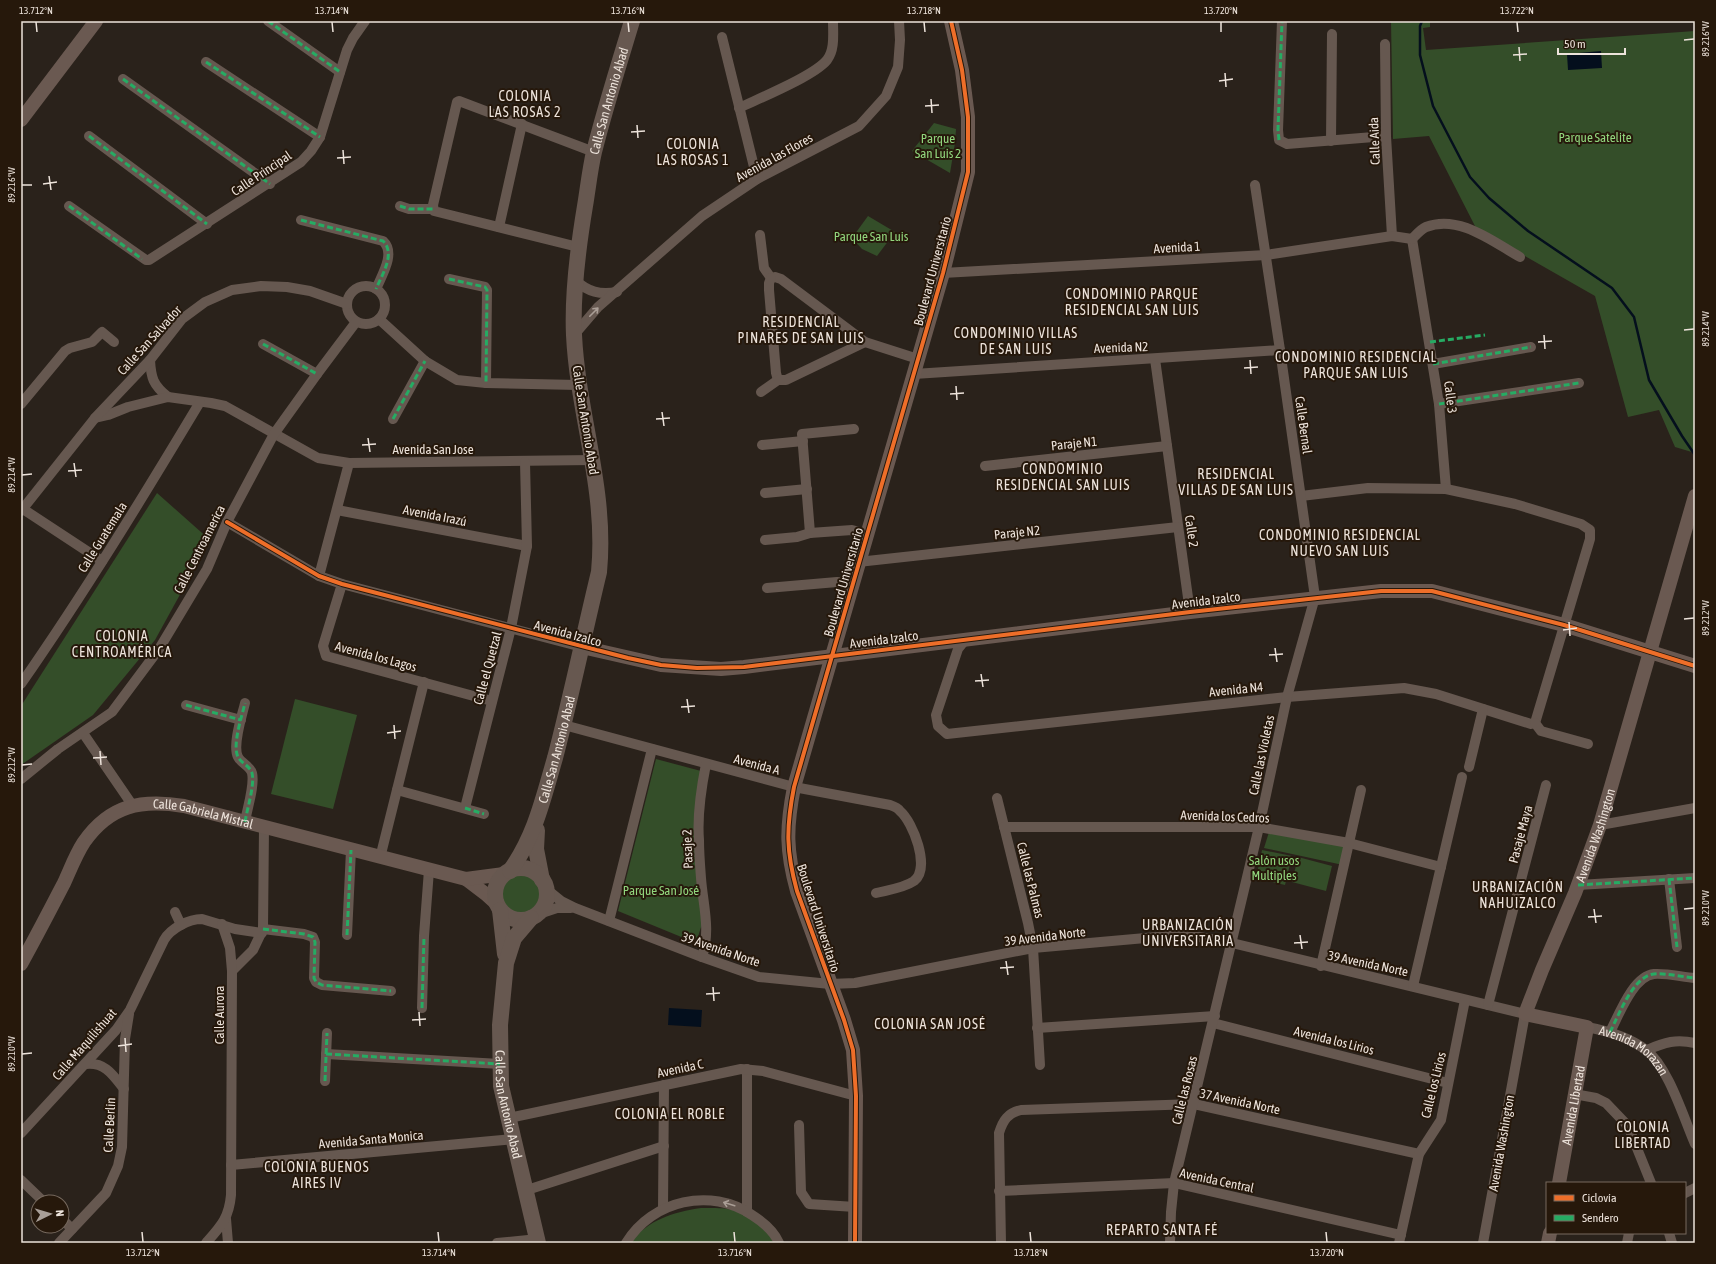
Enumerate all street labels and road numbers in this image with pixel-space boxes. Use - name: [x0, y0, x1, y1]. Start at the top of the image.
- street label: Calle San Antonio Abad: [587, 46, 632, 156]
- street label: Calle Aida: [1366, 117, 1383, 165]
- street label: Avenida las Flores: [733, 130, 816, 185]
- street label: Calle Principal: [228, 148, 295, 199]
- street label: Boulevard Universitario: [911, 215, 954, 328]
- street label: Avenida 1: [1153, 239, 1201, 256]
- street label: Calle San Salvador: [114, 302, 185, 378]
- street label: Avenida N2: [1093, 339, 1149, 356]
- street label: Calle San Antonio Abad: [569, 364, 602, 476]
- street label: Calle 3: [1441, 380, 1460, 414]
- street label: Calle Bernal: [1292, 395, 1315, 455]
- street label: Paraje N1: [1050, 434, 1098, 453]
- street label: Avenida San Jose: [392, 442, 474, 457]
- street label: Calle Guatemala: [75, 499, 130, 575]
- street label: Avenida Irazú: [402, 502, 468, 529]
- street label: Calle Centroamerica: [171, 503, 228, 596]
- street label: Calle 2: [1182, 514, 1201, 548]
- street label: Paraje N2: [993, 523, 1041, 542]
- street label: Boulevard Universitario: [821, 526, 866, 638]
- street label: Avenida Izalco: [1171, 589, 1241, 612]
- street label: Avenida Izalco: [533, 617, 603, 650]
- street label: Avenida Izalco: [849, 628, 919, 651]
- street label: Calle el Quetzal: [471, 629, 505, 706]
- street label: Avenida los Lagos: [334, 638, 419, 675]
- street label: Avenida N4: [1208, 679, 1264, 700]
- street label: Calle San Antonio Abad: [535, 694, 578, 805]
- street label: Calle las Violetas: [1246, 713, 1277, 796]
- street label: Avenida A: [732, 751, 782, 778]
- street label: Avenida Washington: [1573, 787, 1618, 884]
- street label: Calle Gabriela Mistral: [153, 796, 255, 832]
- street label: Pasaje Maya: [1506, 803, 1535, 865]
- street label: Avenida los Cedros: [1180, 807, 1270, 826]
- street label: Pasaje 2: [679, 829, 696, 869]
- street label: Calle las Palmas: [1014, 841, 1047, 920]
- street label: Boulevard Universitario: [794, 862, 843, 974]
- street label: 39 Avenida Norte: [1004, 924, 1087, 949]
- street label: 39 Avenida Norte: [680, 929, 762, 970]
- street label: 39 Avenida Norte: [1326, 948, 1410, 979]
- street label: Calle Aurora: [212, 986, 227, 1044]
- street label: Calle Maquilishuat: [49, 1005, 120, 1083]
- street label: Avenida los Lirios: [1292, 1023, 1376, 1058]
- street label: Avenida Morazan: [1598, 1023, 1671, 1078]
- street label: Calle San Antonio Abad: [492, 1050, 525, 1160]
- street label: Calle los Lirios: [1418, 1050, 1449, 1120]
- street label: Calle las Rosas: [1169, 1054, 1200, 1126]
- street label: Avenida C: [656, 1056, 705, 1081]
- street label: Avenida Libertad: [1559, 1064, 1588, 1146]
- street label: 37 Avenida Norte: [1198, 1086, 1282, 1117]
- street label: Avenida Washington: [1486, 1094, 1517, 1192]
- street label: Calle Berlin: [101, 1097, 118, 1153]
- street label: Avenida Santa Monica: [318, 1127, 424, 1152]
- street label: Avenida Central: [1178, 1165, 1256, 1196]

